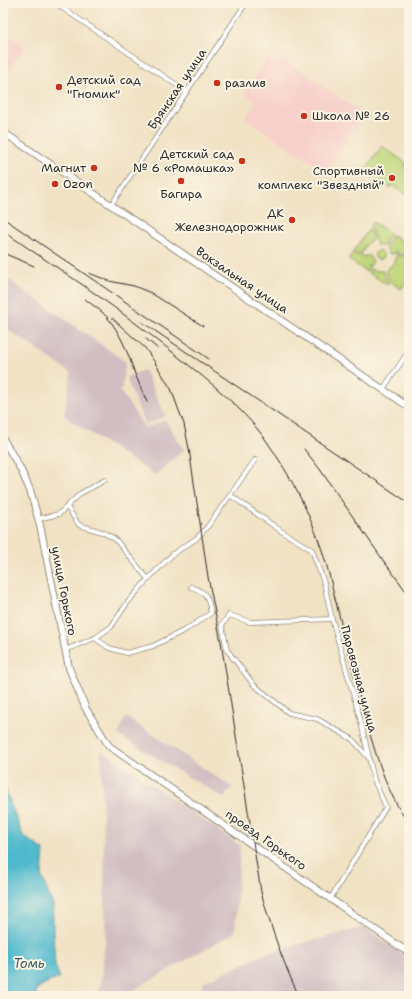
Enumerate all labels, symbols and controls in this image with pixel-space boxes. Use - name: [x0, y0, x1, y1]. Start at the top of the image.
- street label: Брянская улица: [144, 45, 210, 133]
- place label: Детский сад "Гномик": [67, 72, 141, 102]
- place label: разлив: [225, 75, 266, 91]
- marker: разлив: [212, 78, 222, 88]
- marker: Детский сад "Гномик": [54, 82, 64, 92]
- place label: Школа № 26: [312, 108, 390, 124]
- marker: Школа № 26: [299, 111, 309, 121]
- place label: Детский сад № 6 «Ромашка»: [133, 146, 234, 176]
- marker: Детский сад № 6 «Ромашка»: [237, 156, 247, 166]
- place label: Магнит: [41, 160, 87, 176]
- marker: Магнит: [89, 163, 99, 173]
- place label: Спортивный комплекс "Звездный": [258, 163, 384, 193]
- marker: Спортивный комплекс "Звездный": [387, 173, 397, 183]
- place label: Ozon: [63, 176, 93, 192]
- marker: Багира: [176, 176, 186, 186]
- marker: Ozon: [50, 179, 60, 189]
- place label: Багира: [160, 186, 203, 202]
- place label: ДК Железнодорожник: [175, 205, 285, 235]
- marker: ДК Железнодорожник: [287, 215, 297, 225]
- street label: Вокзальная улица: [193, 243, 292, 317]
- street label: улица Горького: [48, 545, 80, 637]
- street label: Паровозная улица: [337, 624, 381, 735]
- street label: проезд Горького: [222, 806, 310, 874]
- water label: Томь: [13, 955, 45, 972]

